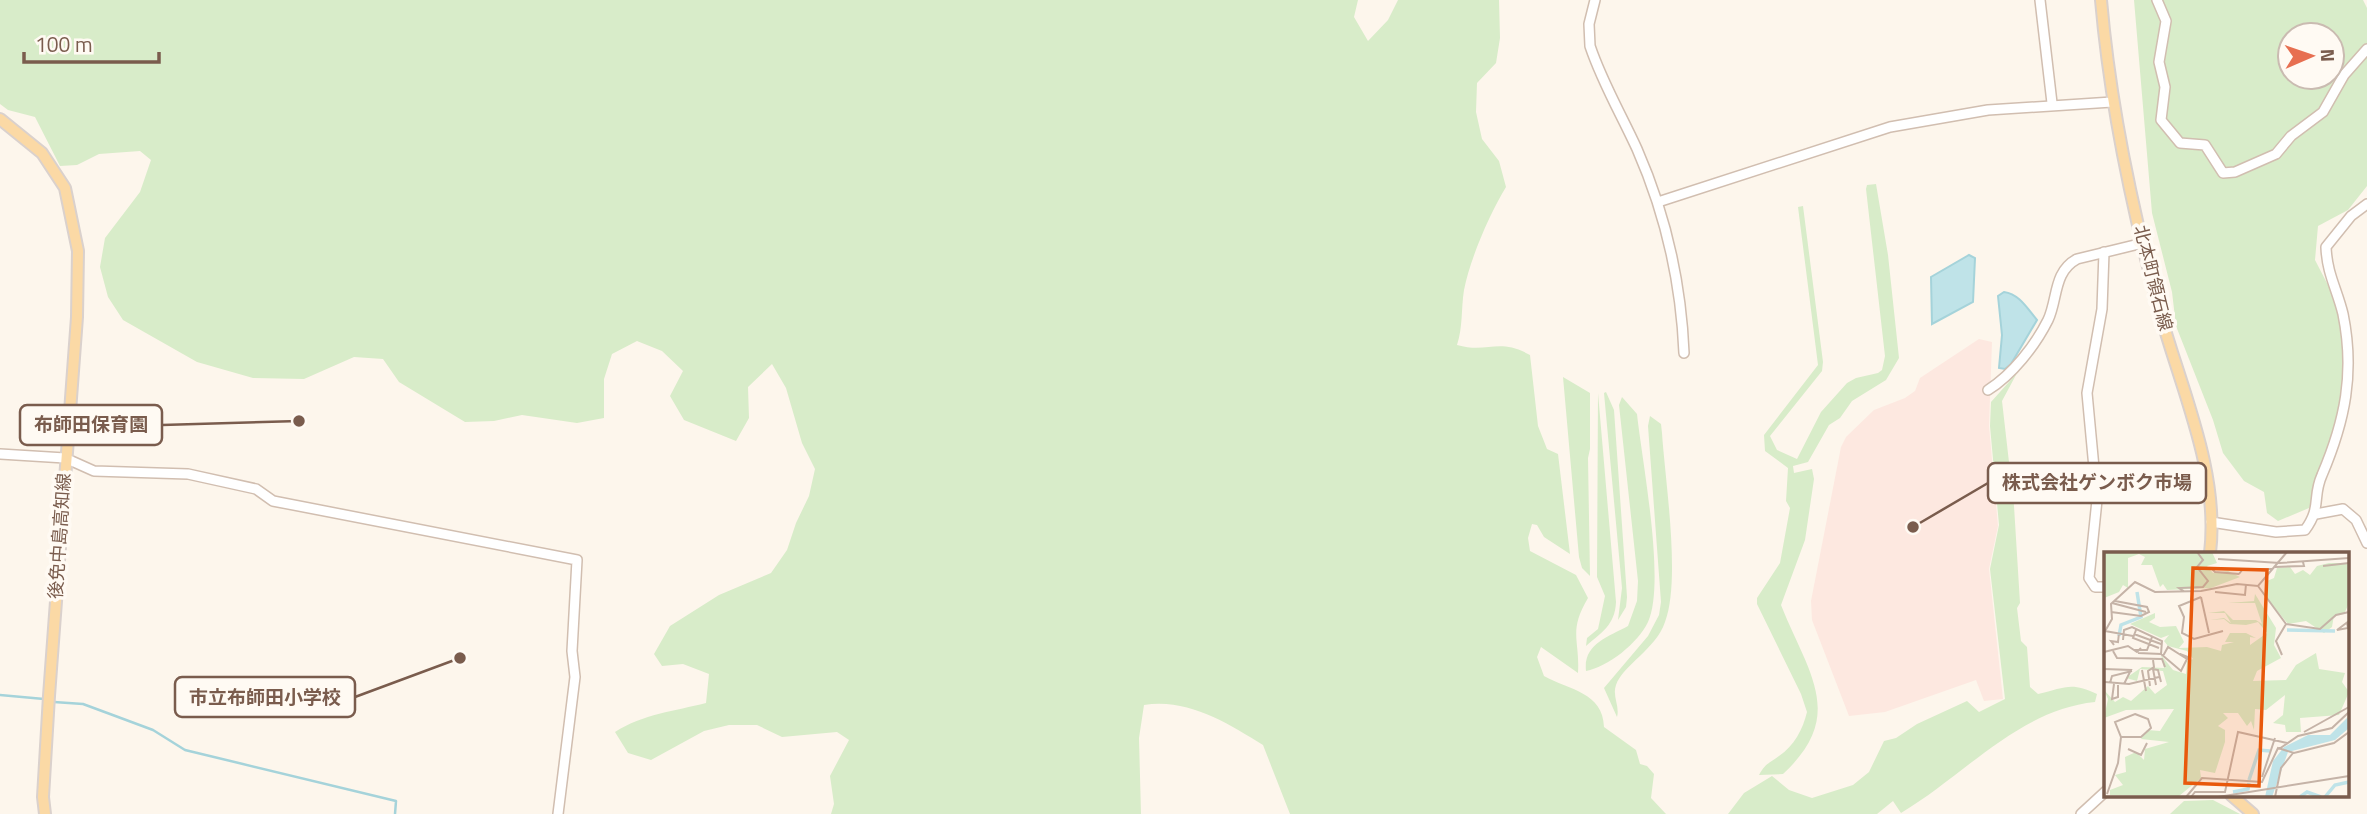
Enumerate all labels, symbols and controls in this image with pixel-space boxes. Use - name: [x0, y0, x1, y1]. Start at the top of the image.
- scale bar: [24, 21, 159, 65]
- north arrow: [2276, 21, 2346, 91]
- text: 100 m: [35, 28, 92, 60]
- text: N: [2314, 48, 2343, 62]
- street label: 北本町領石線: [2127, 222, 2180, 334]
- callout: 布師田保育園: [20, 405, 162, 445]
- text: 布師田保育園: [34, 409, 148, 438]
- callout: 株式会社ゲンボク市場: [1988, 463, 2206, 503]
- text: 株式会社ゲンボク市場: [2002, 467, 2192, 496]
- street label: 後免中島高知線: [42, 472, 77, 600]
- inset map: [2104, 552, 2350, 796]
- callout: 市立布師田小学校: [175, 677, 355, 717]
- text: 市立布師田小学校: [189, 682, 341, 711]

